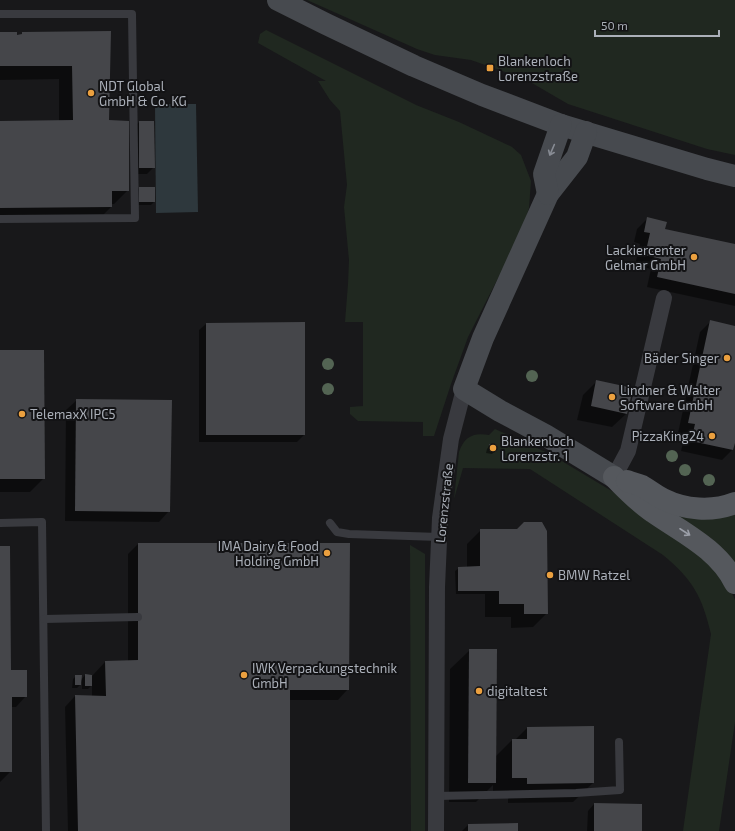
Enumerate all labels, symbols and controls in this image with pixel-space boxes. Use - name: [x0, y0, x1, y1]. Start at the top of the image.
- scale bar: [595, 12, 719, 38]
- text: 50 m: [601, 18, 628, 32]
- place label: Blankenloch Lorenzstraße: [498, 53, 578, 84]
- marker: Blankenloch Lorenzstraße: [485, 63, 495, 73]
- place label: NDT Global GmbH & Co. KG: [99, 78, 187, 109]
- marker: NDT Global GmbH & Co. KG: [86, 88, 96, 98]
- one-way arrow: [548, 143, 556, 155]
- place label: Lackiercenter Gelmar GmbH: [605, 242, 686, 273]
- marker: Lackiercenter Gelmar GmbH: [689, 252, 699, 262]
- place label: Bäder Singer: [644, 350, 719, 366]
- marker: Bäder Singer: [722, 353, 732, 363]
- place label: Lindner & Walter Software GmbH: [620, 382, 720, 413]
- marker: Lindner & Walter Software GmbH: [607, 392, 617, 402]
- place label: TelemaxX IPC5: [30, 406, 116, 422]
- marker: TelemaxX IPC5: [17, 409, 27, 419]
- place label: PizzaKing24: [632, 428, 704, 444]
- marker: PizzaKing24: [707, 431, 717, 441]
- place label: Blankenloch Lorenzstr. 1: [501, 433, 574, 464]
- marker: Blankenloch Lorenzstr. 1: [488, 443, 498, 453]
- street label: Lorenzstraße: [432, 462, 456, 544]
- one-way arrow: [679, 529, 691, 537]
- place label: IMA Dairy & Food Holding GmbH: [218, 538, 319, 569]
- marker: IMA Dairy & Food Holding GmbH: [322, 548, 332, 558]
- place label: BMW Ratzel: [558, 567, 630, 583]
- marker: BMW Ratzel: [545, 570, 555, 580]
- place label: IWK Verpackungstechnik GmbH: [252, 660, 398, 691]
- marker: IWK Verpackungstechnik GmbH: [239, 670, 249, 680]
- place label: digitaltest: [487, 683, 548, 699]
- marker: digitaltest: [474, 686, 484, 696]

